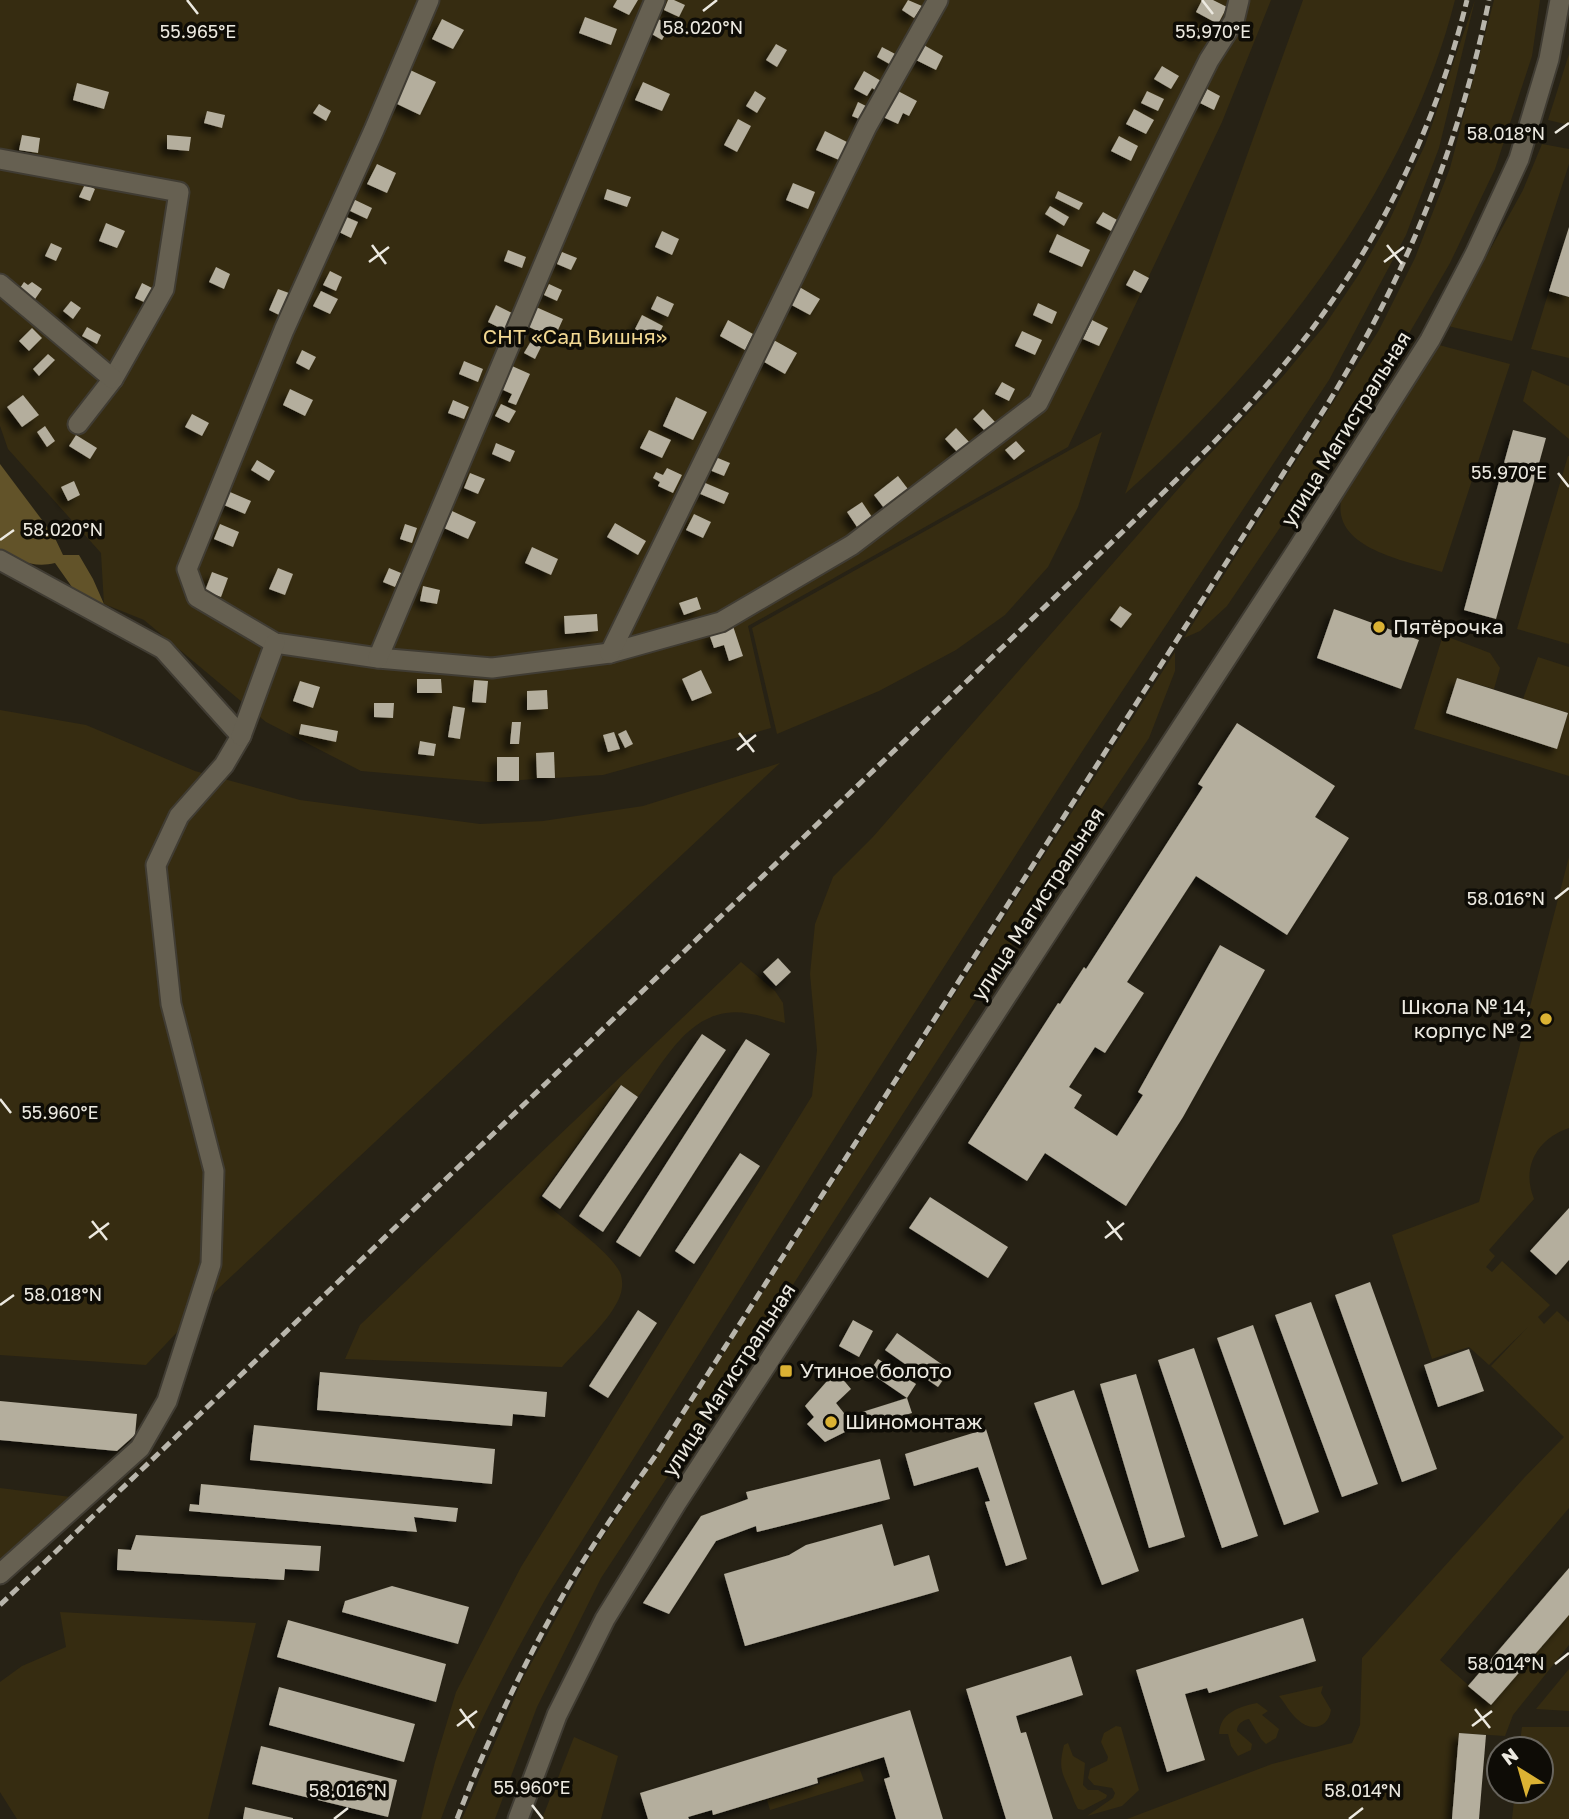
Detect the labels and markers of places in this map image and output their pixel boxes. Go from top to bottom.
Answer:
place label: Пятёрочка [1393,613,1504,639]
marker: Пятёрочка [1371,619,1387,635]
place label: Школа № 14, корпус № 2 [1401,993,1532,1043]
marker: Школа № 14, корпус № 2 [1538,1011,1554,1027]
place label: Утиное болото [800,1357,952,1383]
marker: Утиное болото [778,1363,794,1379]
place label: Шиномонтаж [845,1408,983,1434]
marker: Шиномонтаж [823,1414,839,1430]

